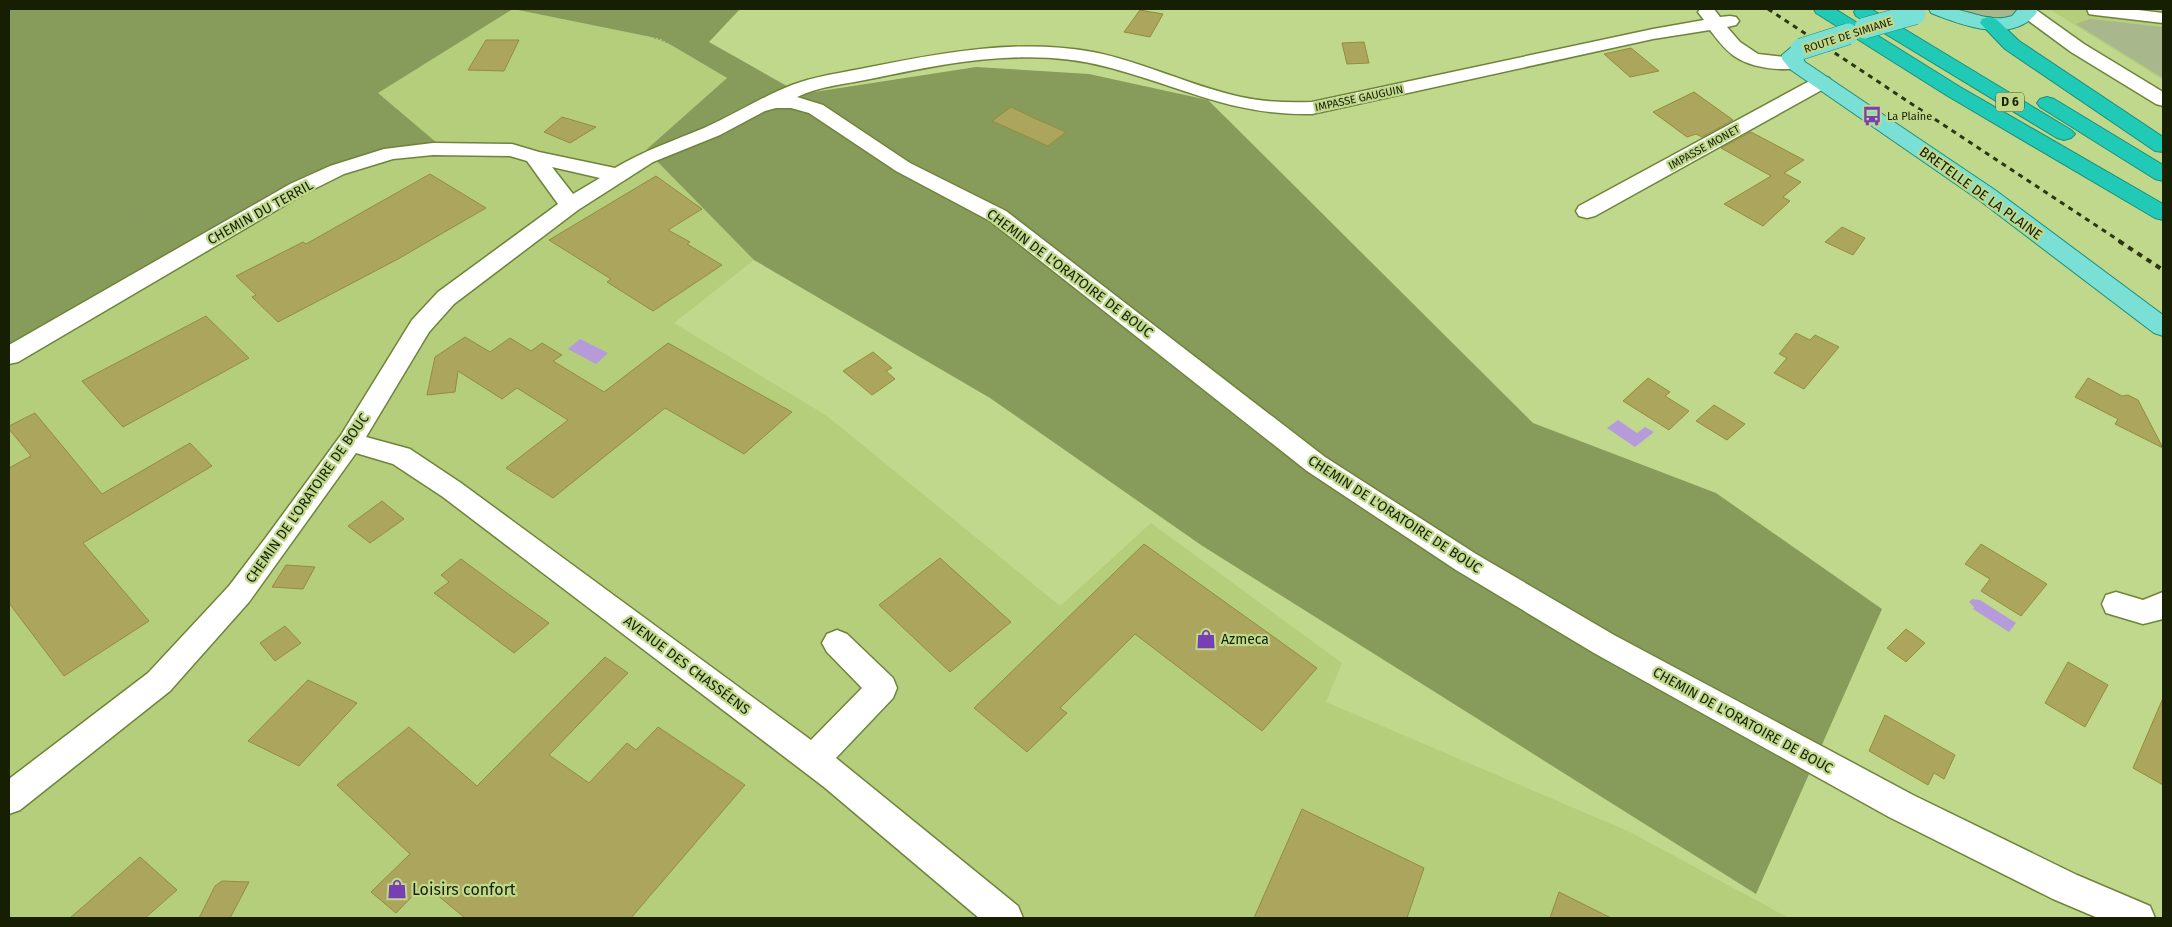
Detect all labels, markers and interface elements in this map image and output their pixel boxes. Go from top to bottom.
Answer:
street label: ROUTE DE SIMIANE [1802,15,1894,56]
street label: IMPASSE GAUGUIN [1314,83,1404,114]
road number: D 6 [1996,92,2024,111]
bus stop icon: La Plaine [1861,105,1883,127]
place label: La Plaine [1887,110,1932,123]
street label: IMPASSE MONET [1666,122,1742,172]
street label: BRETELLE DE LA PLAINE [1916,143,2045,244]
street label: CHEMIN DU TERRIL [205,176,316,248]
street label: CHEMIN DE L'ORATOIRE DE BOUC [983,205,1156,341]
street label: CHEMIN DE L'ORATOIRE DE BOUC [242,410,373,586]
street label: CHEMIN DE L'ORATOIRE DE BOUC [1305,452,1485,577]
street label: AVENUE DES CHASSÉENS [620,612,754,719]
shop icon: Azmeca [1195,628,1217,650]
place label: Azmeca [1221,631,1269,648]
street label: CHEMIN DE L'ORATOIRE DE BOUC [1650,664,1836,777]
shop icon: Loisirs confort [386,878,408,900]
place label: Loisirs confort [412,880,516,899]

